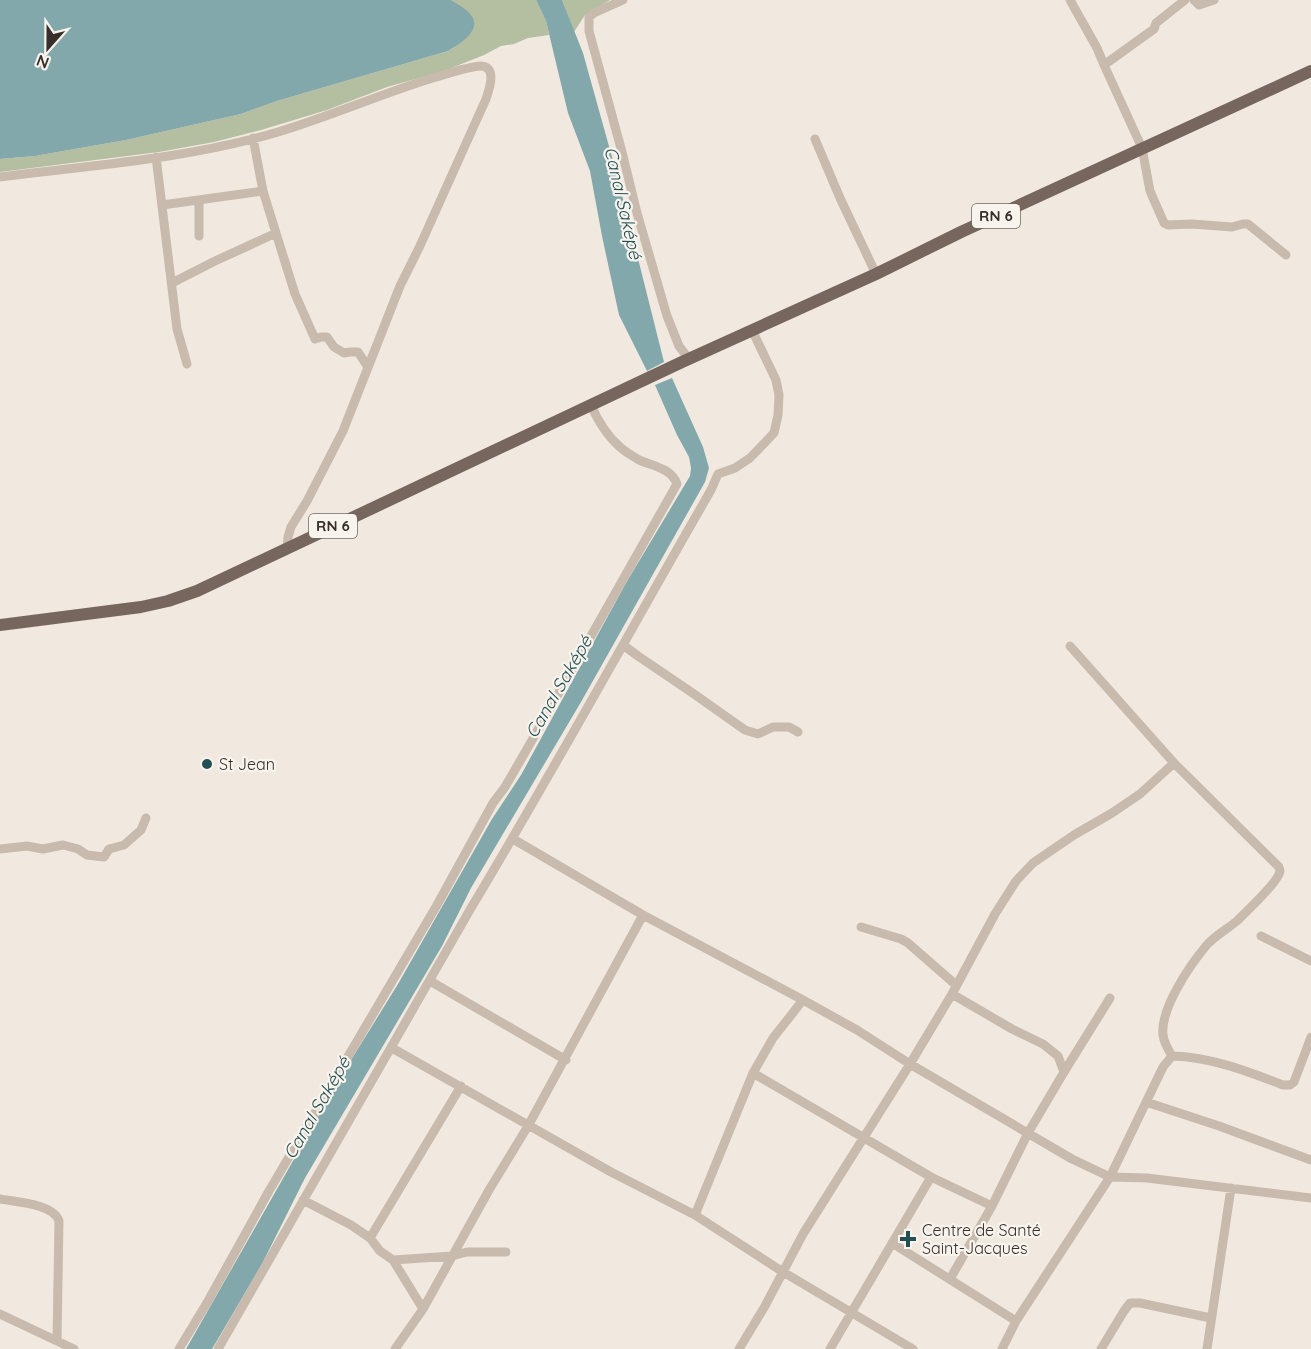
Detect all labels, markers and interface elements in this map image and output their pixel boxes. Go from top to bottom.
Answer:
north arrow [18,18,78,78]
text: N [34,51,52,73]
water label: Canal Saképé [599,144,648,262]
road number: RN 6 [972,204,1020,228]
road number: RN 6 [309,514,357,538]
water label: Canal Saképé [520,631,598,742]
place label: St Jean [219,754,275,774]
marker: St Jean [200,757,214,771]
water label: Canal Saképé [278,1052,356,1163]
place label: Centre de Santé Saint-Jacques [922,1220,1041,1258]
marker: Centre de Santé Saint-Jacques [899,1230,917,1248]

